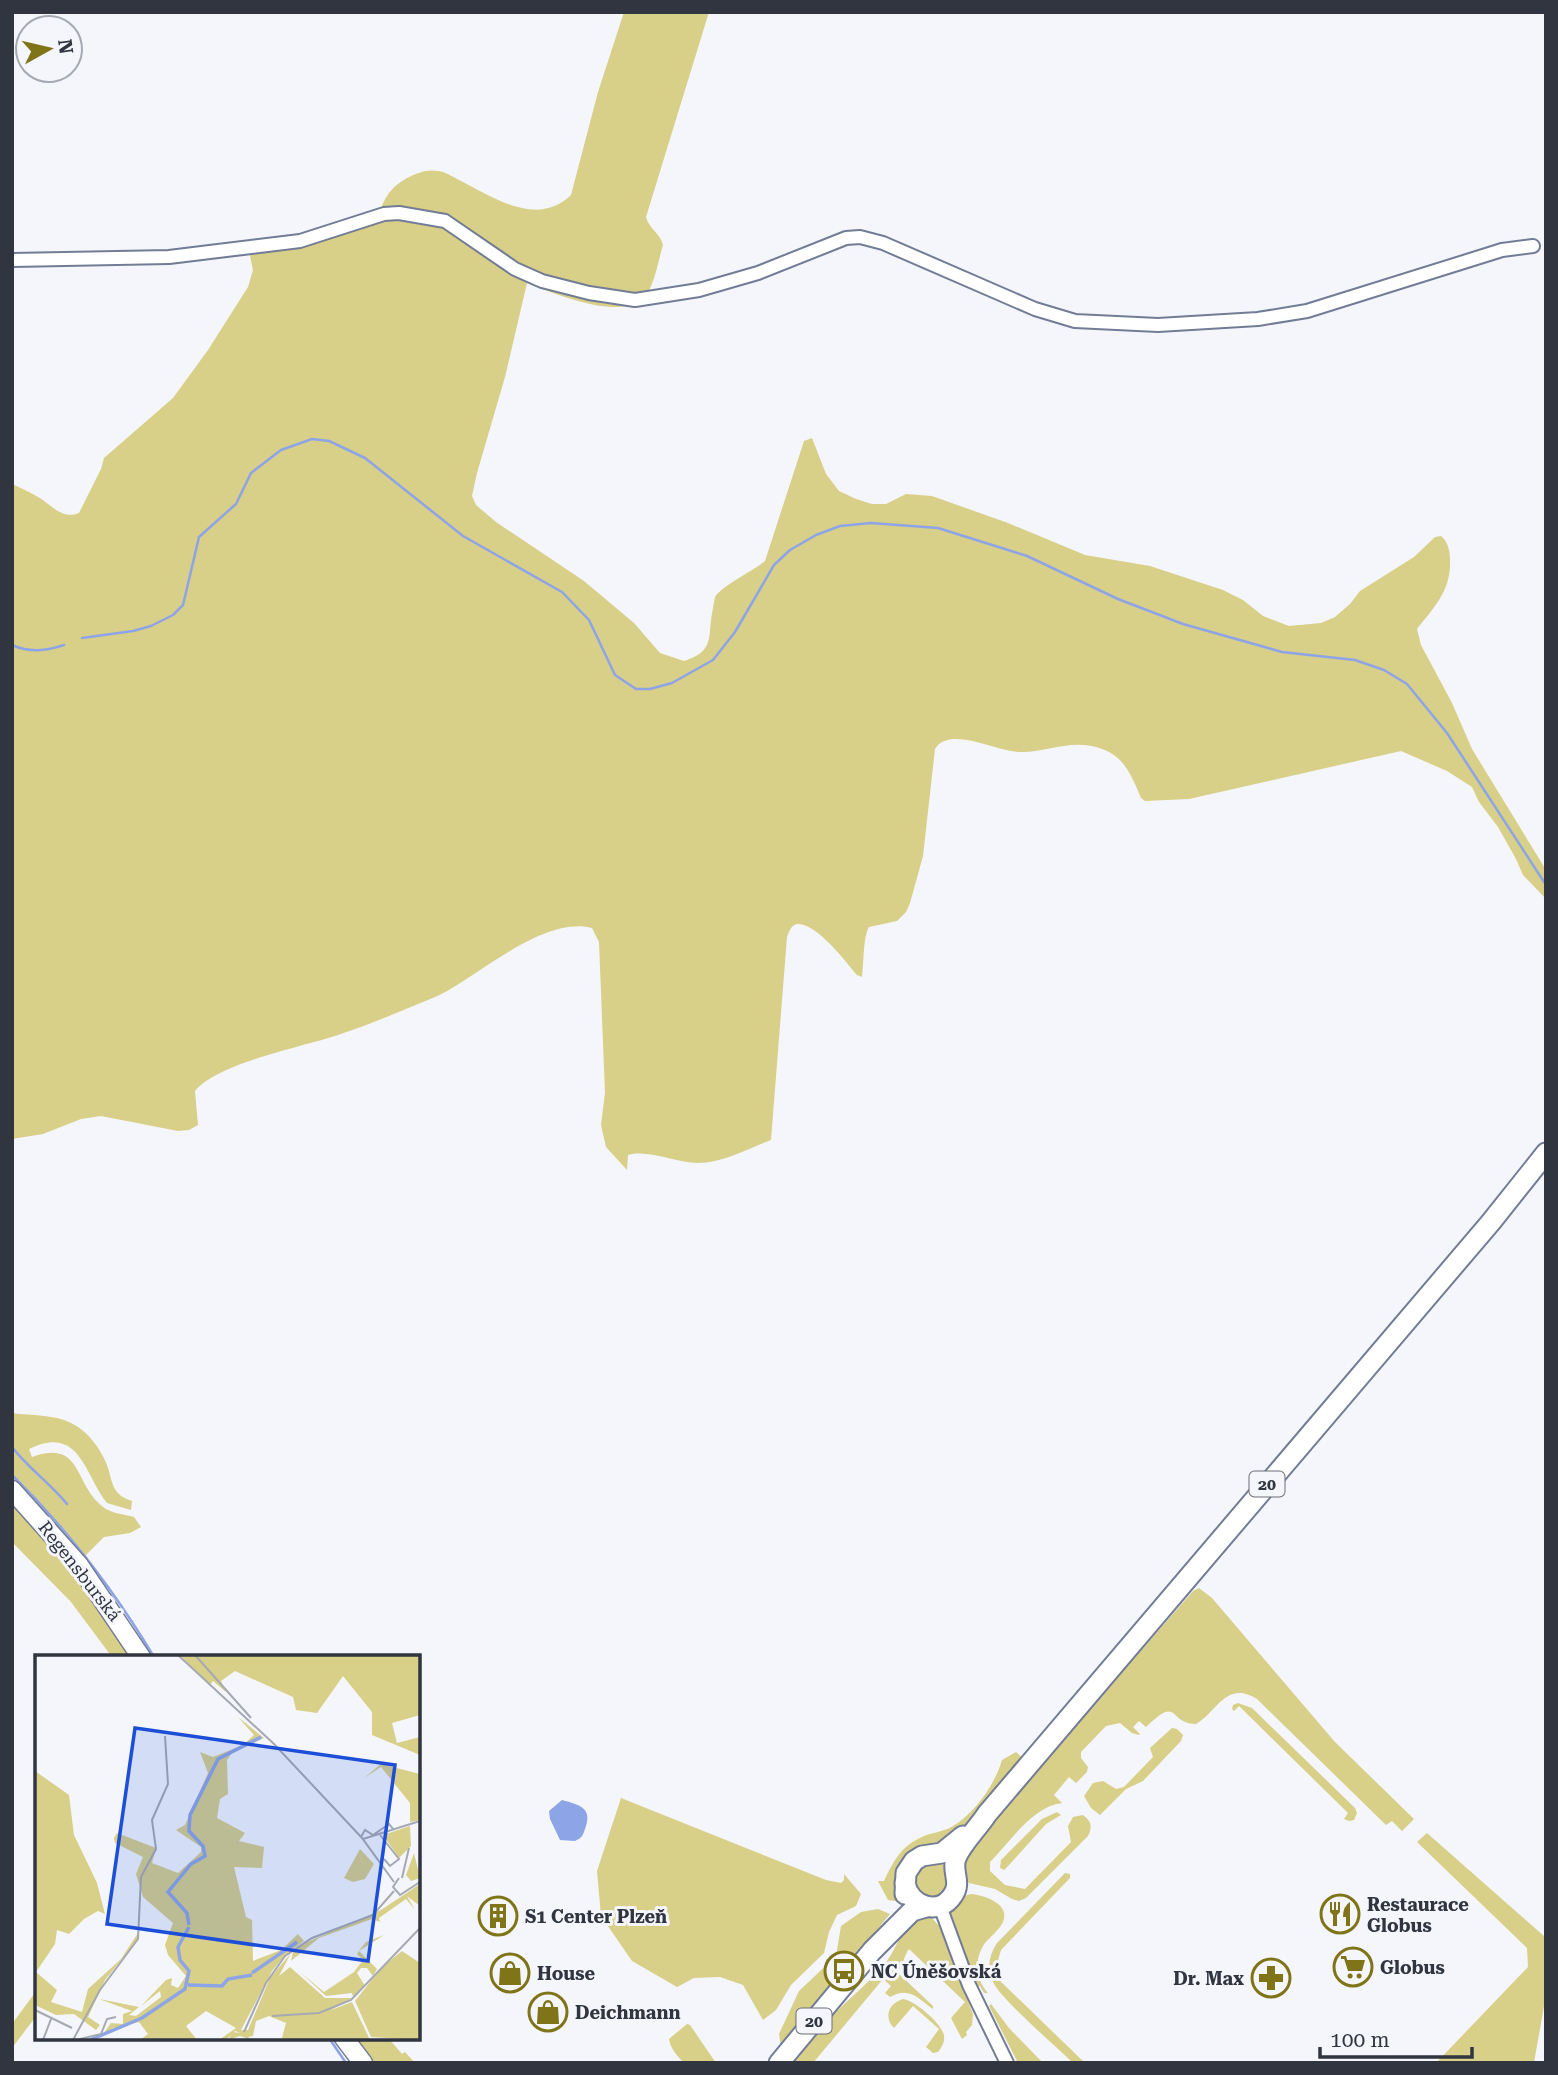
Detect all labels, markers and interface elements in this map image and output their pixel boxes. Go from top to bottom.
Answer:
north arrow [14,14,84,84]
text: N [53,38,78,56]
road number: 20 [1250,1472,1284,1496]
street label: Regensburská [34,1517,126,1625]
inset map [35,1655,420,2040]
restaurant icon: Restaurace Globus [1319,1893,1361,1935]
place label: Restaurace Globus [1367,1894,1469,1936]
building icon: S1 Center Plzeň [477,1895,519,1937]
place label: S1 Center Plzeň [525,1906,667,1927]
supermarket icon: Globus [1332,1946,1374,1988]
bus stop icon: NC Úněšovská [823,1950,865,1992]
shop icon: House [489,1952,531,1994]
pharmacy icon: Dr. Max [1250,1957,1292,1999]
place label: Globus [1380,1957,1445,1978]
place label: NC Úněšovská [871,1960,1002,1982]
place label: House [537,1963,596,1984]
place label: Dr. Max [1173,1968,1244,1989]
shop icon: Deichmann [527,1991,569,2033]
place label: Deichmann [575,2002,681,2023]
road number: 20 [796,2008,832,2034]
scale bar [1320,2016,1472,2060]
text: 100 m [1330,2028,1390,2052]

